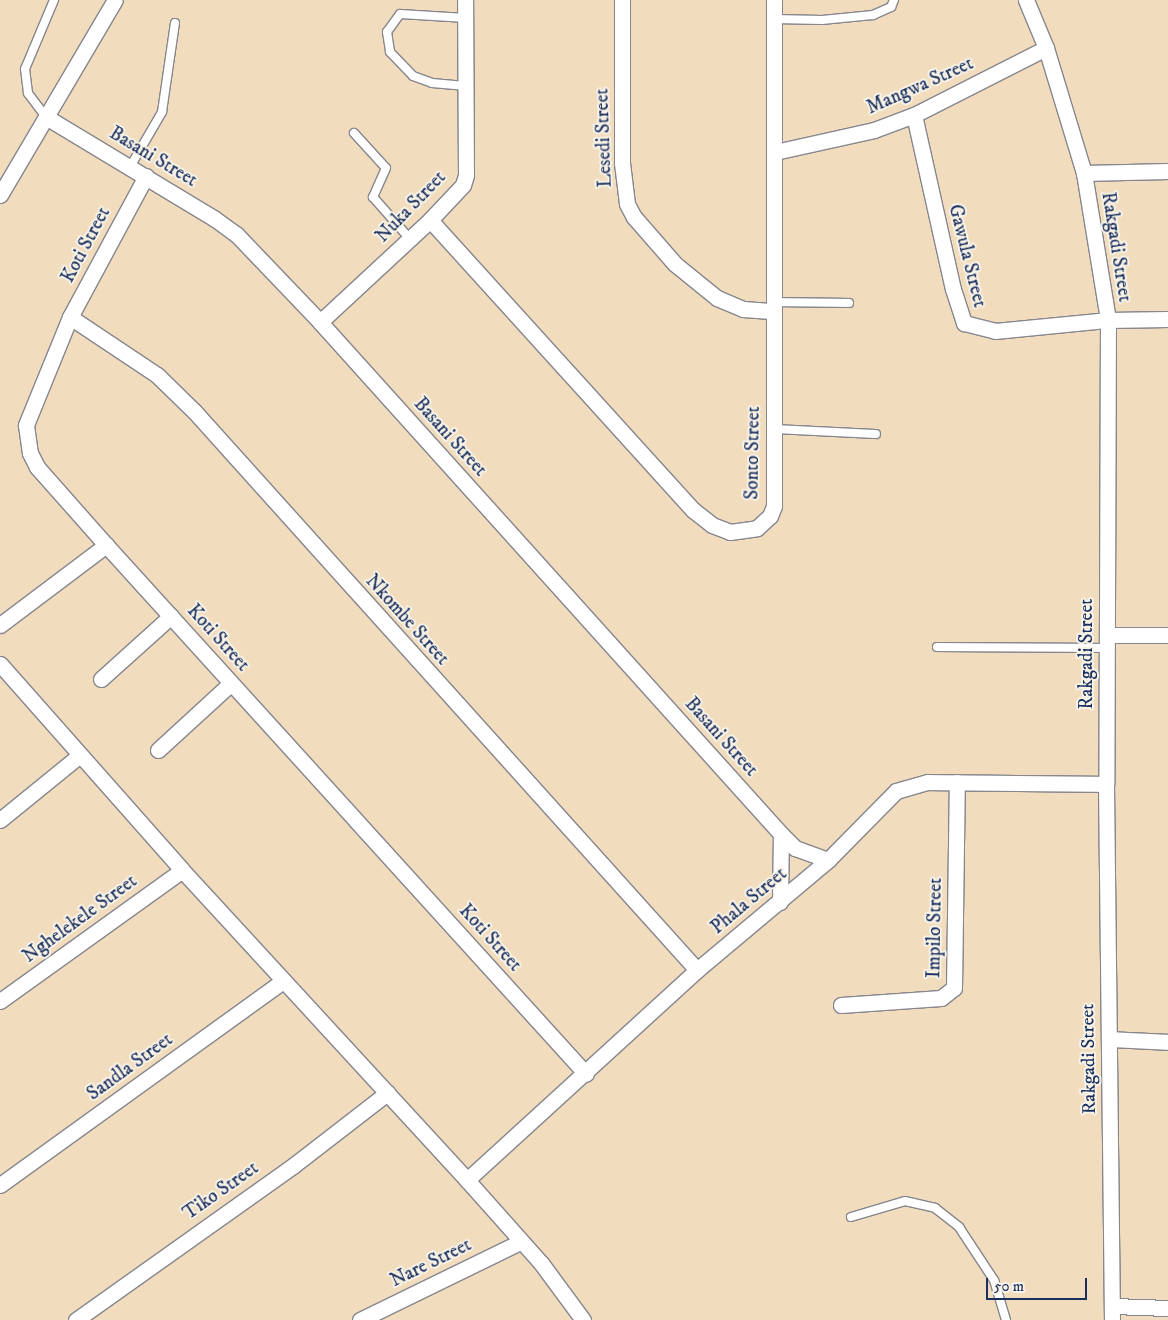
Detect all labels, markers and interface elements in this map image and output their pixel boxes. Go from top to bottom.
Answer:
street label: Mangwa Street [863,52,977,120]
street label: Lesedi Street [591,88,617,188]
street label: Basani Street [105,122,201,192]
street label: Nuka Street [371,166,451,248]
street label: Rakgadi Street [1096,191,1136,303]
street label: Gawula Street [943,202,991,310]
street label: Koti Street [57,203,115,287]
street label: Basani Street [409,393,491,481]
street label: Sonto Street [741,406,765,500]
street label: Nkombe Street [360,570,454,670]
street label: Rakgadi Street [1076,599,1098,709]
street label: Koti Street [182,600,254,676]
street label: Basani Street [680,693,762,781]
street label: Phala Street [706,863,792,939]
street label: Nghelekele Street [19,870,141,968]
street label: Impilo Street [923,878,947,978]
street label: Koti Street [454,900,526,976]
street label: Rakgadi Street [1077,1003,1101,1115]
street label: Sandla Street [83,1028,177,1106]
street label: Tiko Street [179,1157,263,1225]
street label: Nare Street [387,1234,475,1292]
scale bar [988,1268,1089,1300]
text: 50 m [994,1277,1024,1296]

